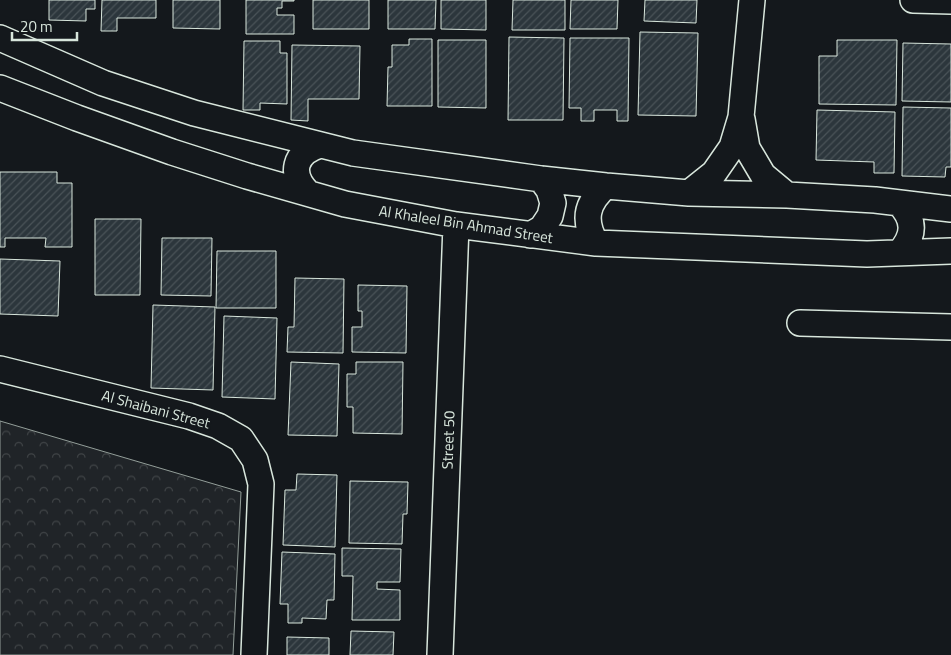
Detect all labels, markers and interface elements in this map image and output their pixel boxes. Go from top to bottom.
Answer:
scale bar [12,10,78,42]
text: 20 m [20,15,53,38]
street label: Al Khaleel Bin Ahmad Street [377,199,555,249]
street label: Al Shaibani Street [99,383,213,435]
street label: Street 50 [435,410,461,470]

